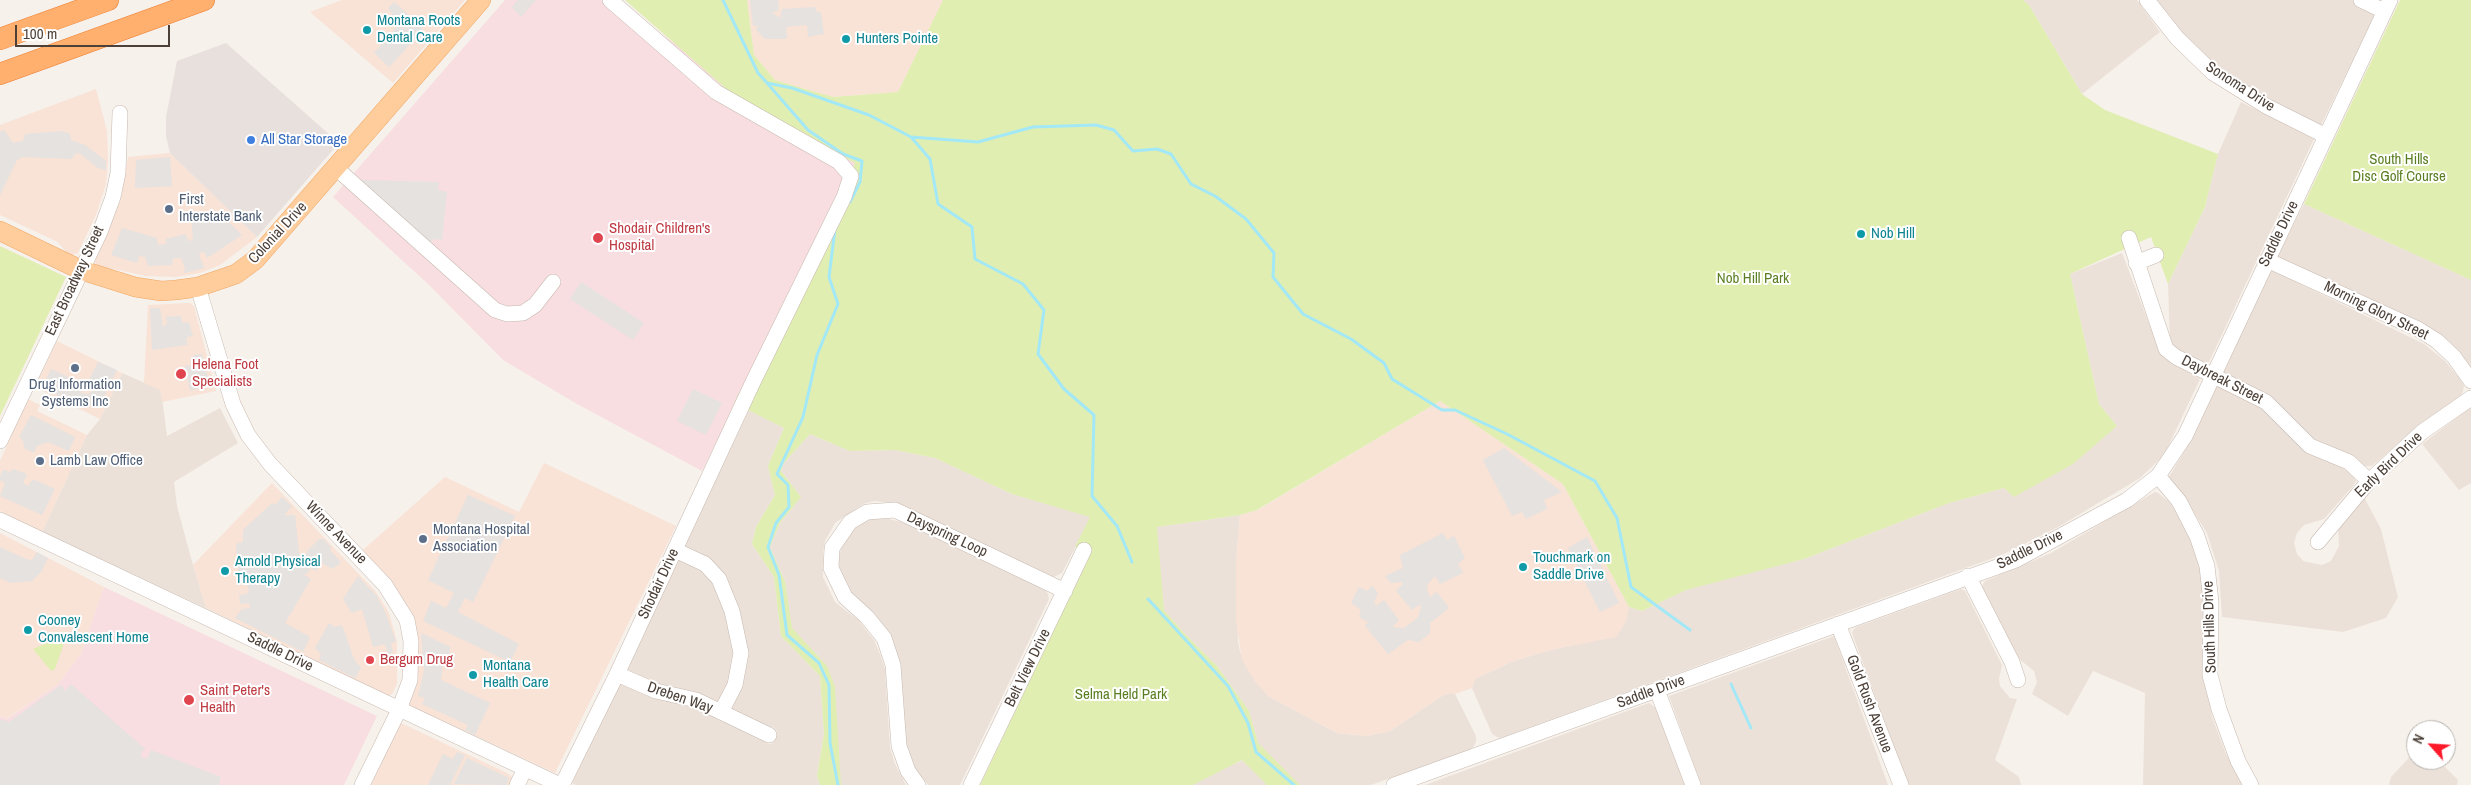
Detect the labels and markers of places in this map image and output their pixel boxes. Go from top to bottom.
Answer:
place label: Montana Roots Dental Care [377,12,460,47]
marker: Montana Roots Dental Care [361,24,373,36]
place label: Hunters Pointe [856,30,938,48]
marker: Hunters Pointe [840,33,852,45]
place label: All Star Storage [261,131,347,149]
marker: All Star Storage [245,134,257,146]
place label: First Interstate Bank [179,191,262,226]
marker: First Interstate Bank [163,203,175,215]
place label: Shodair Children's Hospital [609,220,710,255]
place label: Nob Hill [1871,225,1915,243]
marker: Nob Hill [1855,228,1867,240]
marker: Shodair Children's Hospital [591,231,605,245]
place label: Helena Foot Specialists [192,356,258,391]
marker: Drug Information Systems Inc [69,362,81,374]
marker: Helena Foot Specialists [174,367,188,381]
place label: Drug Information Systems Inc [29,376,121,411]
place label: Lamb Law Office [50,452,143,470]
marker: Lamb Law Office [34,455,46,467]
place label: Montana Hospital Association [433,521,529,556]
marker: Montana Hospital Association [417,533,429,545]
place label: Touchmark on Saddle Drive [1533,549,1610,584]
place label: Arnold Physical Therapy [235,553,320,588]
marker: Touchmark on Saddle Drive [1517,561,1529,573]
marker: Arnold Physical Therapy [219,565,231,577]
place label: Cooney Convalescent Home [38,612,149,647]
marker: Cooney Convalescent Home [22,624,34,636]
place label: Bergum Drug [380,651,453,669]
marker: Bergum Drug [364,654,376,666]
place label: Montana Health Care [483,657,549,692]
marker: Montana Health Care [467,669,479,681]
place label: Saint Peter's Health [200,682,270,717]
marker: Saint Peter's Health [182,693,196,707]

